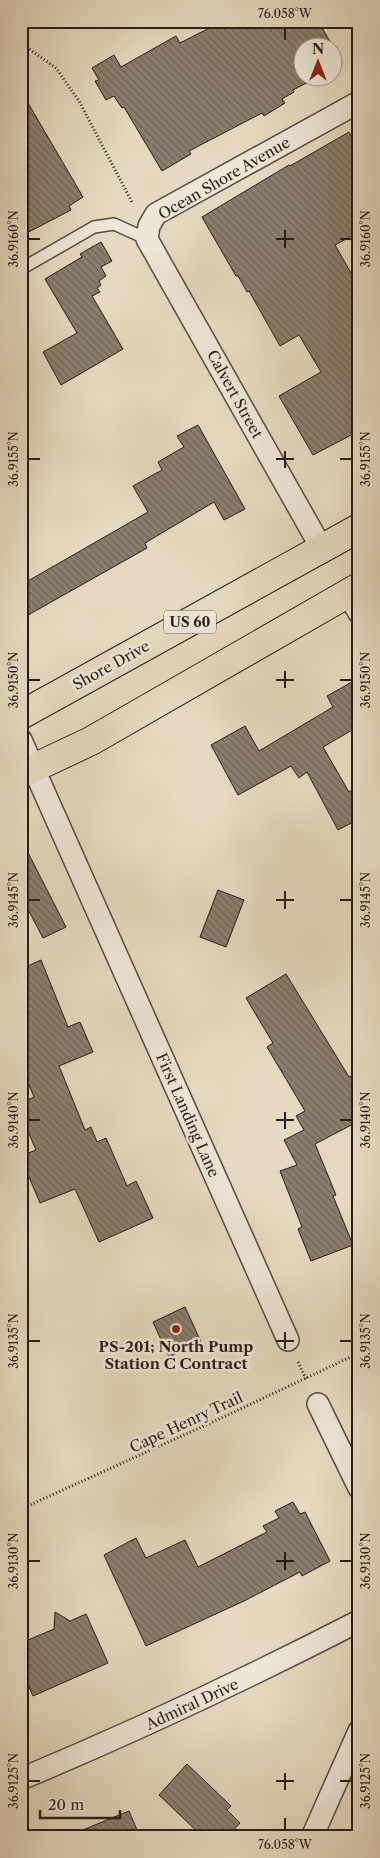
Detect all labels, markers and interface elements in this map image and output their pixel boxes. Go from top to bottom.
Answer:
text: 76.058°W [258,6,313,21]
north arrow [292,38,342,88]
text: N [312,40,324,58]
street label: Ocean Shore Avenue [155,133,293,223]
text: 36.9160°N [6,210,21,268]
text: 36.9160°N [358,210,373,268]
street label: Calvert Street [203,347,267,442]
text: 36.9155°N [6,431,21,487]
text: 36.9155°N [358,431,373,487]
road number: US 60 [164,610,216,634]
street label: Shore Drive [69,636,153,694]
text: 36.9150°N [6,652,21,708]
text: 36.9150°N [358,652,373,708]
text: 36.9145°N [6,872,21,928]
text: 36.9145°N [358,872,373,928]
street label: First Landing Lane [152,1050,224,1180]
text: 36.9140°N [6,1091,21,1148]
text: 36.9140°N [358,1091,373,1148]
text: 36.9135°N [6,1313,21,1369]
text: 36.9135°N [358,1313,373,1369]
marker: PS-201; North Pump Station C Contract [170,1323,182,1335]
place label: PS-201; North Pump Station C Contract [99,1337,253,1373]
street label: Cape Henry Trail [126,1387,246,1457]
text: 36.9130°N [6,1533,21,1589]
text: 36.9130°N [358,1533,373,1589]
street label: Admiral Drive [142,1674,241,1734]
text: 36.9125°N [6,1753,21,1809]
text: 36.9125°N [358,1753,373,1809]
scale bar [40,1788,120,1820]
text: 20 m [48,1795,84,1814]
text: 76.058°W [258,1837,313,1852]

